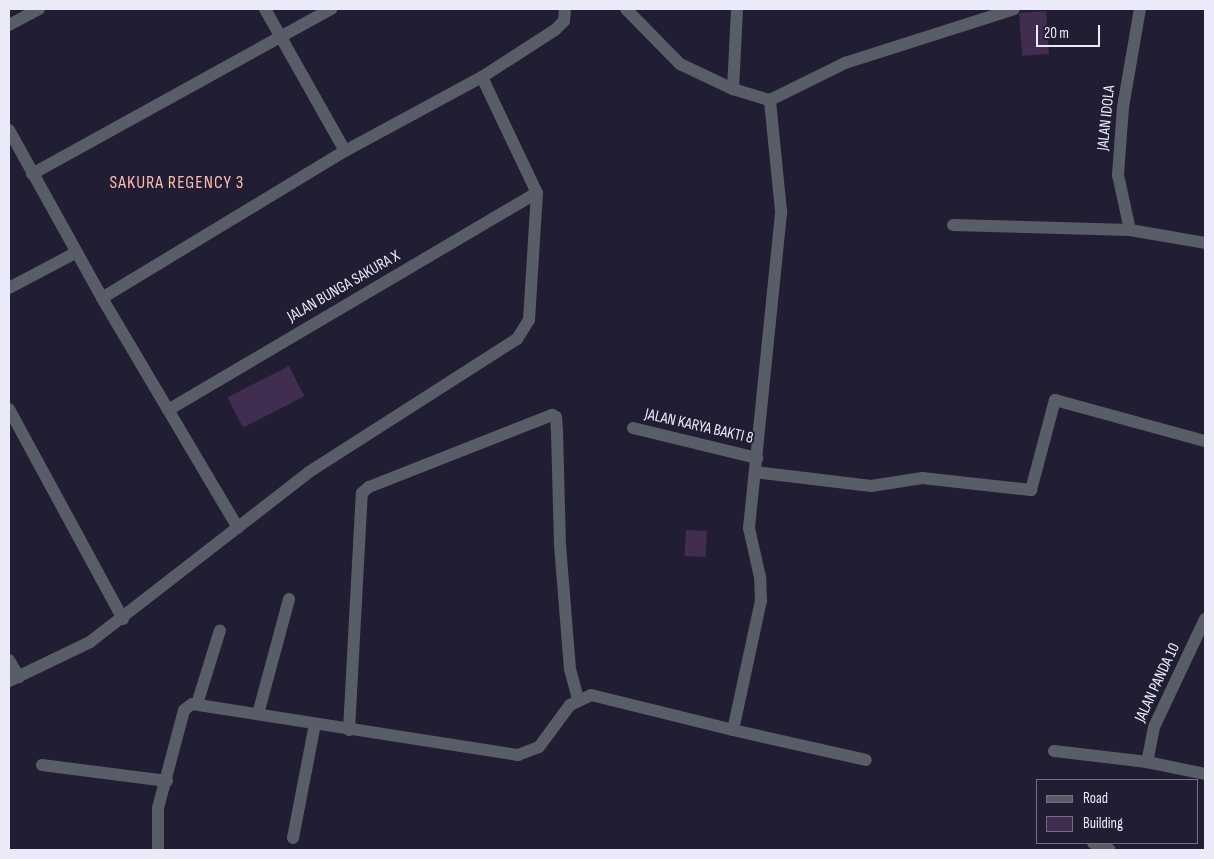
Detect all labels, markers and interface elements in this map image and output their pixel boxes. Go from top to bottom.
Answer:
scale bar [1039,15,1103,47]
text: 20 m [1044,24,1069,43]
street label: JALAN IDOLA [1094,84,1120,152]
district label: SAKURA REGENCY 3 [108,172,246,194]
street label: JALAN BUNGA SAKURA X [284,247,404,327]
street label: JALAN KARYA BAKTI 8 [643,405,755,449]
street label: JALAN PANDA 10 [1131,640,1185,726]
legend [1036,779,1199,844]
text: Road [1083,789,1108,808]
text: Building [1083,814,1123,833]

